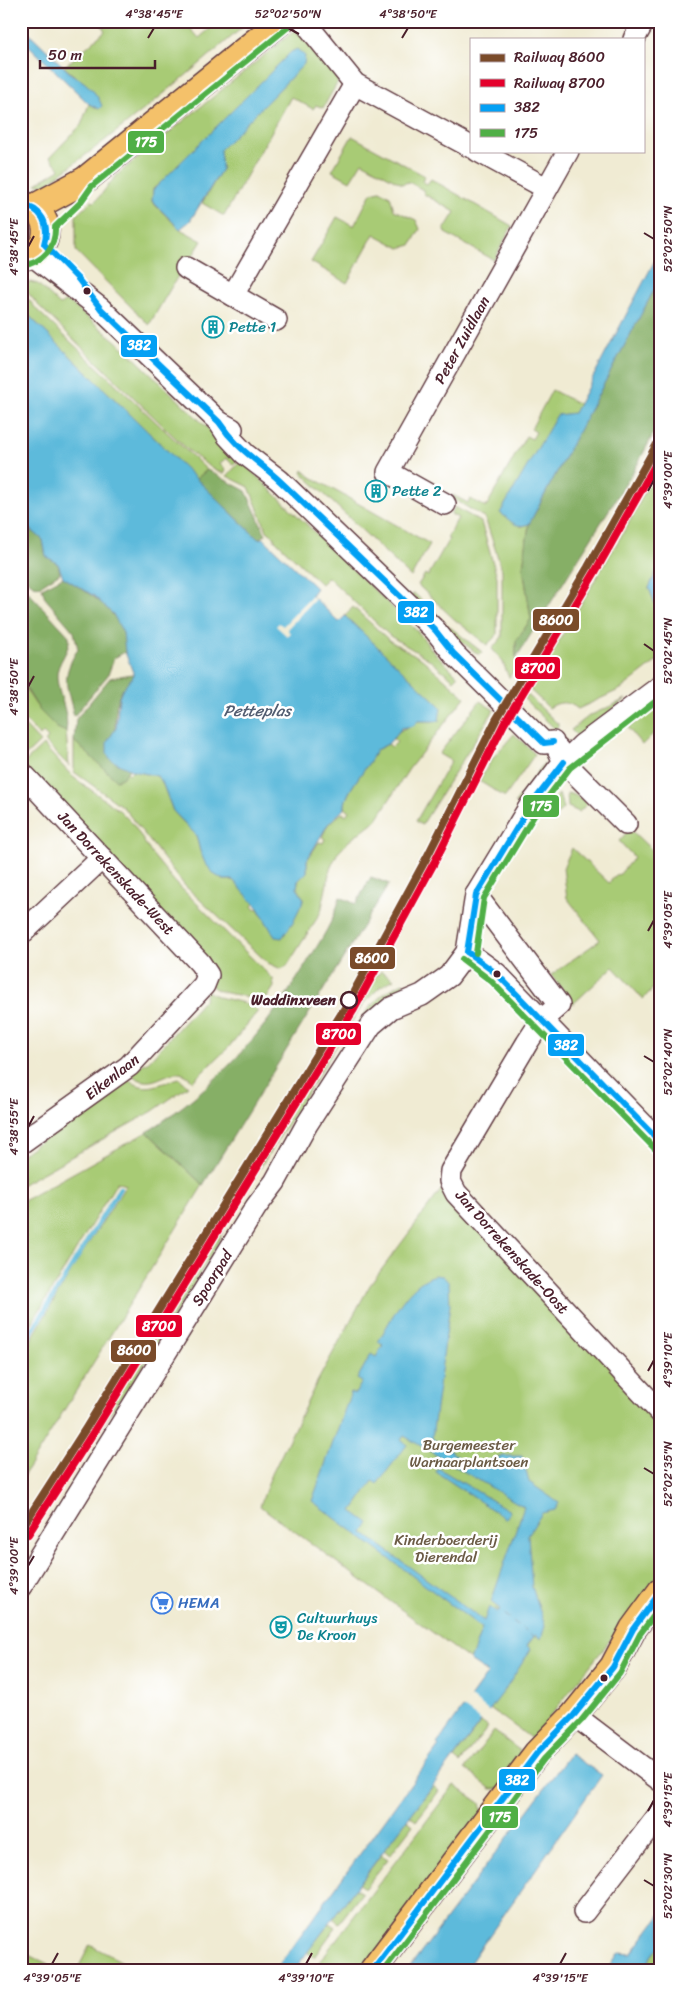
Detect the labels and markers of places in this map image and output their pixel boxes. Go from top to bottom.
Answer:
unlabelled marker [82,286,92,296]
place label: Pette 1 [229,314,276,340]
building icon: Pette 1 [201,315,225,339]
place label: Pette 2 [392,478,442,504]
building icon: Pette 2 [364,479,388,503]
unlabelled marker [492,969,502,979]
place label: Waddinxveen [251,987,337,1013]
marker: Waddinxveen [340,991,358,1009]
place label: HEMA [178,1590,220,1616]
supermarket icon: HEMA [150,1591,174,1615]
place label: Cultuurhuys De Kroon [297,1605,378,1648]
theatre icon: Cultuurhuys De Kroon [269,1615,293,1639]
unlabelled marker [599,1673,609,1683]

